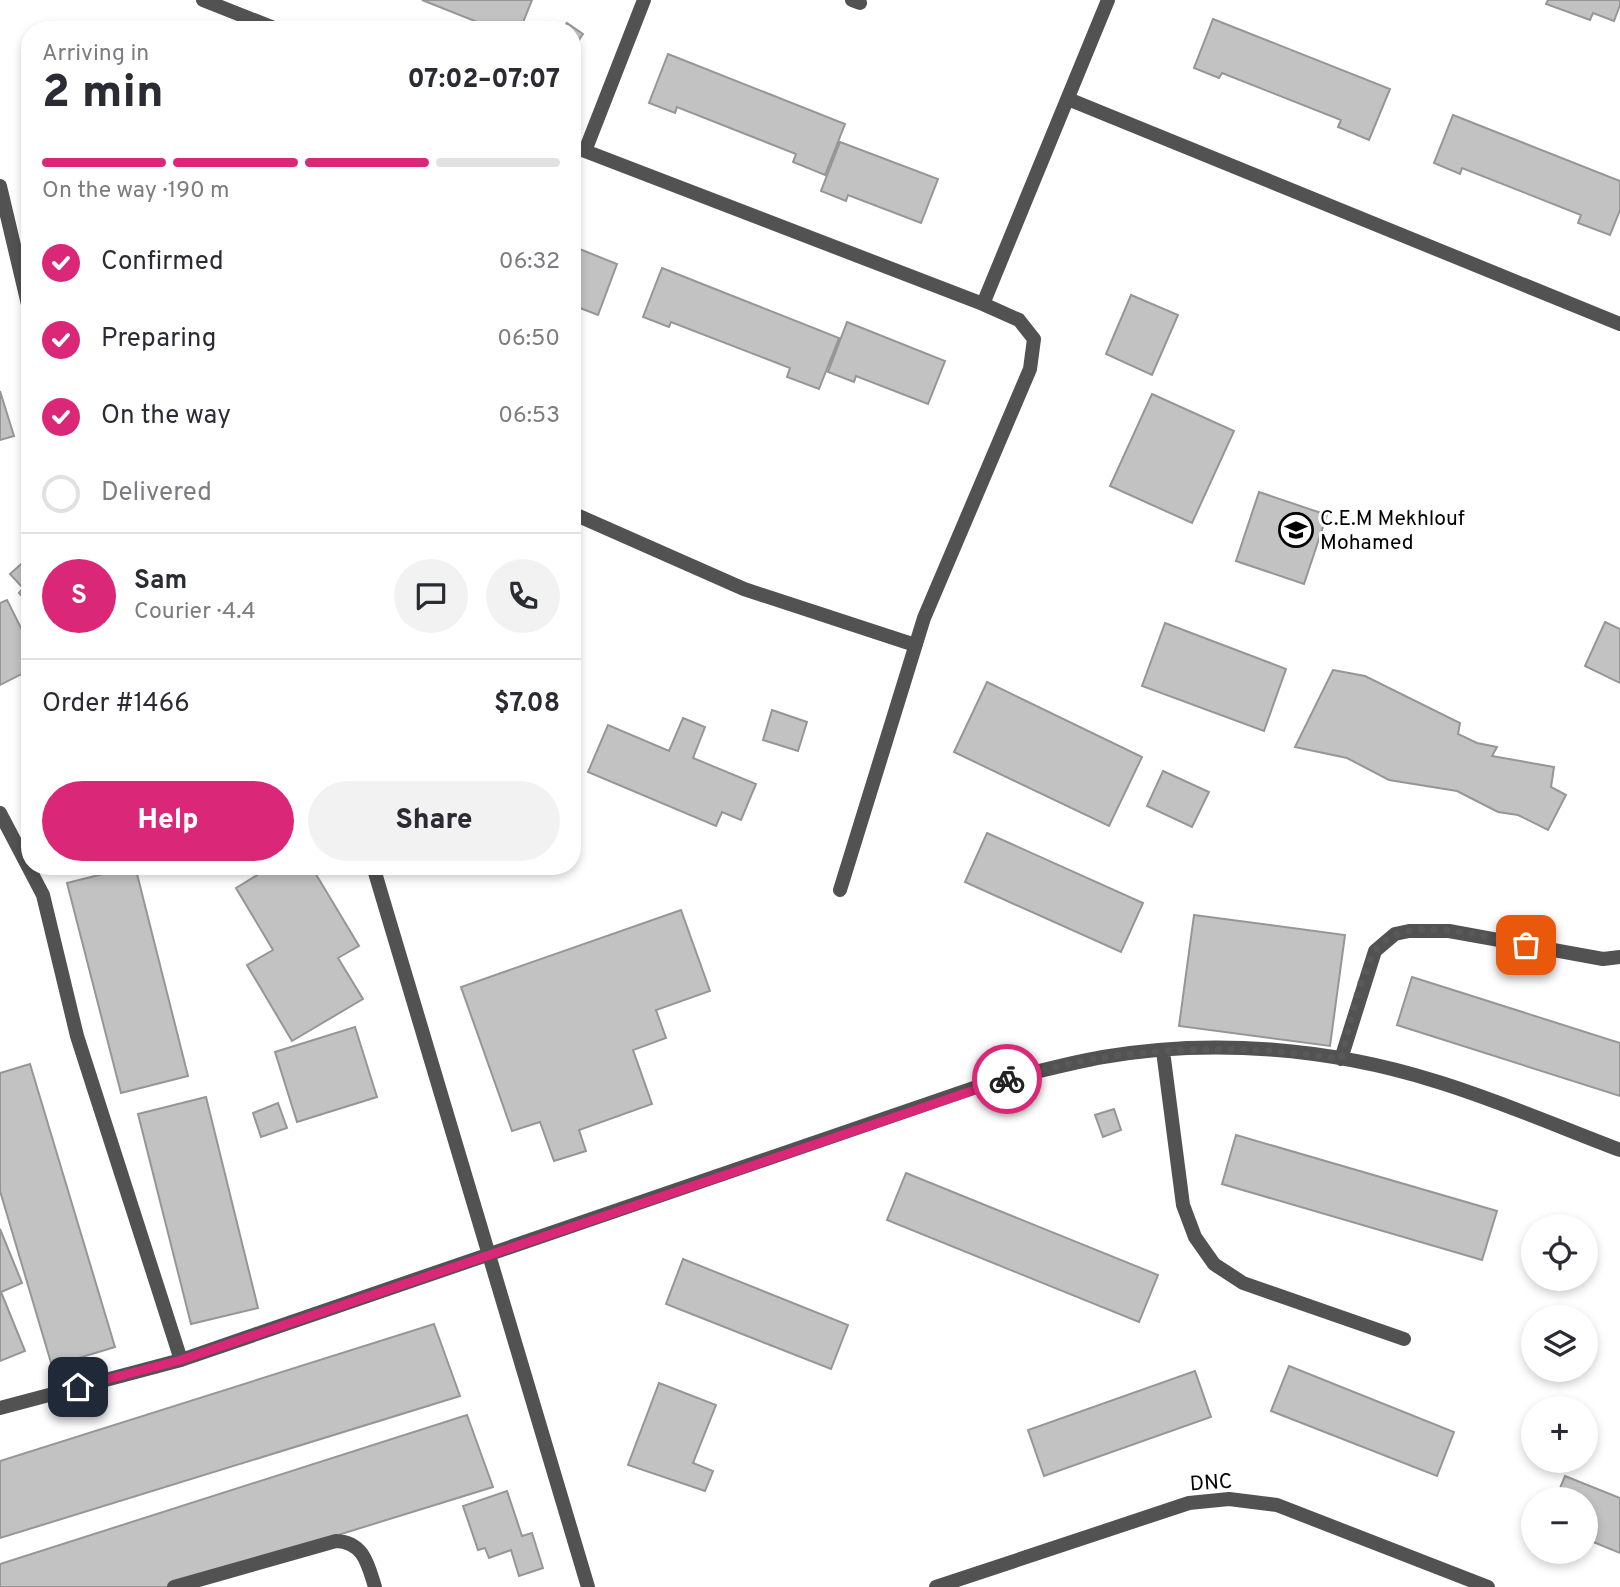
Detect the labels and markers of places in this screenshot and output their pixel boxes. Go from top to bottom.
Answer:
place label: C.E.M Mekhlouf Mohamed [1320,506,1465,557]
school or university icon: C.E.M Mekhlouf Mohamed [1277,511,1315,549]
pin [1496,915,1556,975]
pin [48,1357,108,1417]

